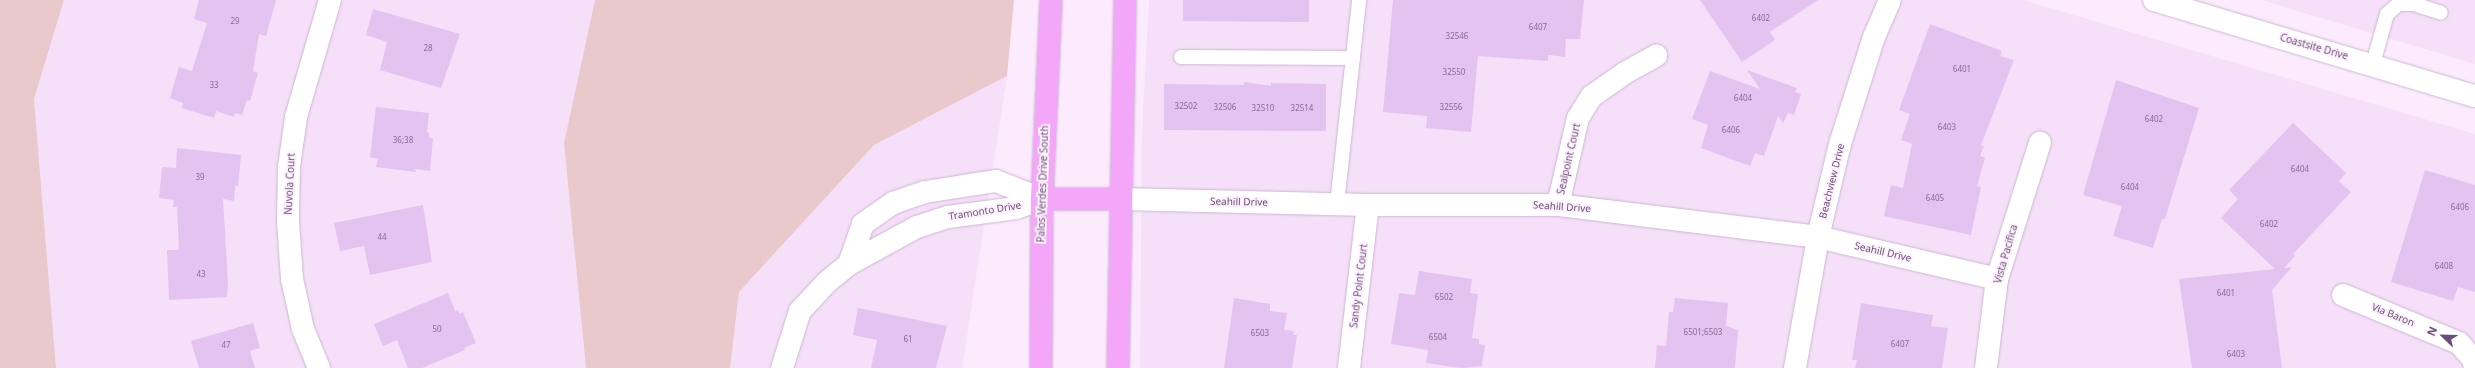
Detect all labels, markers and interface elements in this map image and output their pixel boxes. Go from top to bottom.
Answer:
house number: 6402 [1752,13,1770,23]
house number: 29 [230,16,240,26]
house number: 6407 [1529,22,1547,32]
house number: 32546 [1446,31,1468,41]
street label: Coastsite Drive [2279,32,2349,62]
house number: 28 [423,43,433,53]
house number: 6401 [1953,64,1971,74]
house number: 32550 [1443,67,1465,77]
house number: 33 [209,80,219,90]
house number: 6404 [1734,93,1752,103]
house number: 32502 [1175,101,1197,111]
house number: 32506 [1214,102,1236,112]
house number: 32556 [1440,102,1462,112]
house number: 32510 [1252,103,1274,113]
house number: 32514 [1291,103,1313,113]
house number: 6402 [2145,114,2163,124]
street label: Sealpoint Court [1555,122,1583,196]
house number: 6403 [1938,122,1956,132]
street label: Palos Verdes Drive South [1035,125,1051,243]
house number: 6406 [1722,125,1740,135]
house number: 36;38 [393,135,413,145]
street label: Beachview Drive [1817,142,1847,220]
street label: Nuvola Court [282,153,298,215]
house number: 6404 [2291,164,2309,174]
house number: 39 [195,172,205,182]
house number: 6404 [2121,182,2139,192]
house number: 6405 [1926,193,1944,203]
street label: Seahill Drive [1210,195,1268,209]
street label: Tramonto Drive [948,199,1022,223]
street label: Seahill Drive [1533,199,1591,215]
house number: 6406 [2451,202,2469,212]
house number: 6402 [2260,219,2278,229]
street label: Vista Pacifica [1992,223,2020,285]
house number: 44 [377,232,387,242]
street label: Seahill Drive [1853,240,1913,264]
street label: Sandy Point Court [1348,243,1370,329]
house number: 6408 [2435,261,2453,271]
house number: 43 [196,269,206,279]
house number: 6401 [2217,288,2235,298]
house number: 6502 [1435,292,1453,302]
street label: Via Baron [2370,301,2416,329]
north arrow [2423,316,2463,356]
house number: 50 [432,324,442,334]
text: N [2423,324,2440,338]
house number: 6501;6503 [1684,327,1722,337]
house number: 6503 [1251,328,1269,338]
house number: 6504 [1429,332,1447,342]
house number: 61 [903,334,913,344]
house number: 6407 [1891,339,1909,349]
house number: 47 [221,340,231,350]
house number: 6403 [2227,349,2245,359]

